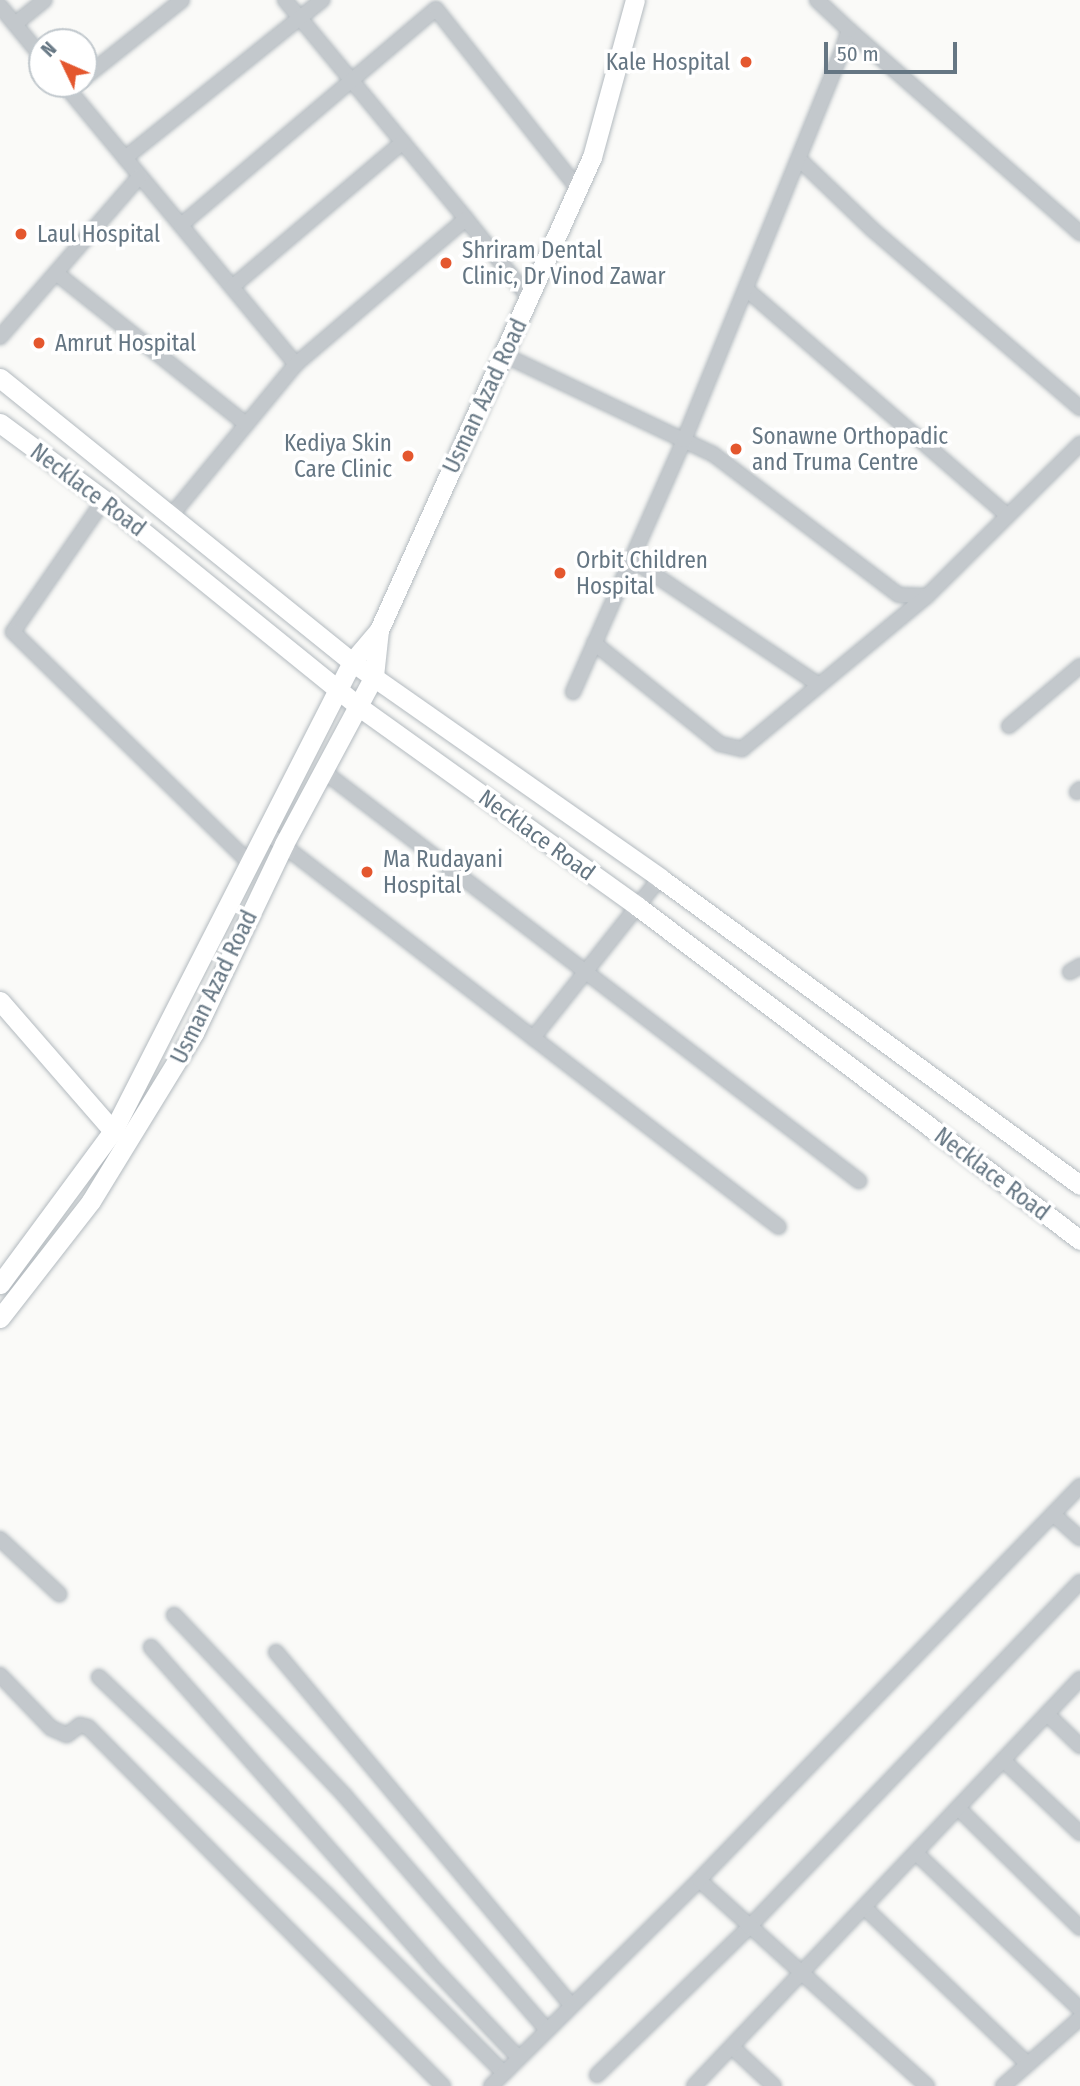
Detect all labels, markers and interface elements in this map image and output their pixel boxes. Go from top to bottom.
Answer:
north arrow [28,28,98,98]
scale bar [828,28,961,72]
text: N [37,37,61,62]
text: 50 m [837,41,879,67]
place label: Kale Hospital [606,48,730,76]
marker: Kale Hospital [736,52,756,72]
place label: Laul Hospital [37,220,160,248]
marker: Laul Hospital [11,224,31,244]
place label: Shriram Dental Clinic, Dr Vinod Zawar [462,236,666,290]
marker: Shriram Dental Clinic, Dr Vinod Zawar [436,253,456,273]
street label: Usman Azad Road [437,314,533,478]
place label: Amrut Hospital [55,329,196,357]
marker: Amrut Hospital [29,333,49,353]
place label: Sonawne Orthopadic and Truma Centre [752,422,948,476]
place label: Kediya Skin Care Clinic [284,429,392,483]
street label: Necklace Road [25,438,151,542]
marker: Sonawne Orthopadic and Truma Centre [726,439,746,459]
marker: Kediya Skin Care Clinic [398,446,418,466]
place label: Orbit Children Hospital [576,546,708,600]
marker: Orbit Children Hospital [550,563,570,583]
street label: Necklace Road [473,784,601,886]
place label: Ma Rudayani Hospital [383,845,503,899]
marker: Ma Rudayani Hospital [357,862,377,882]
street label: Usman Azad Road [165,906,263,1068]
street label: Necklace Road [929,1122,1055,1226]

